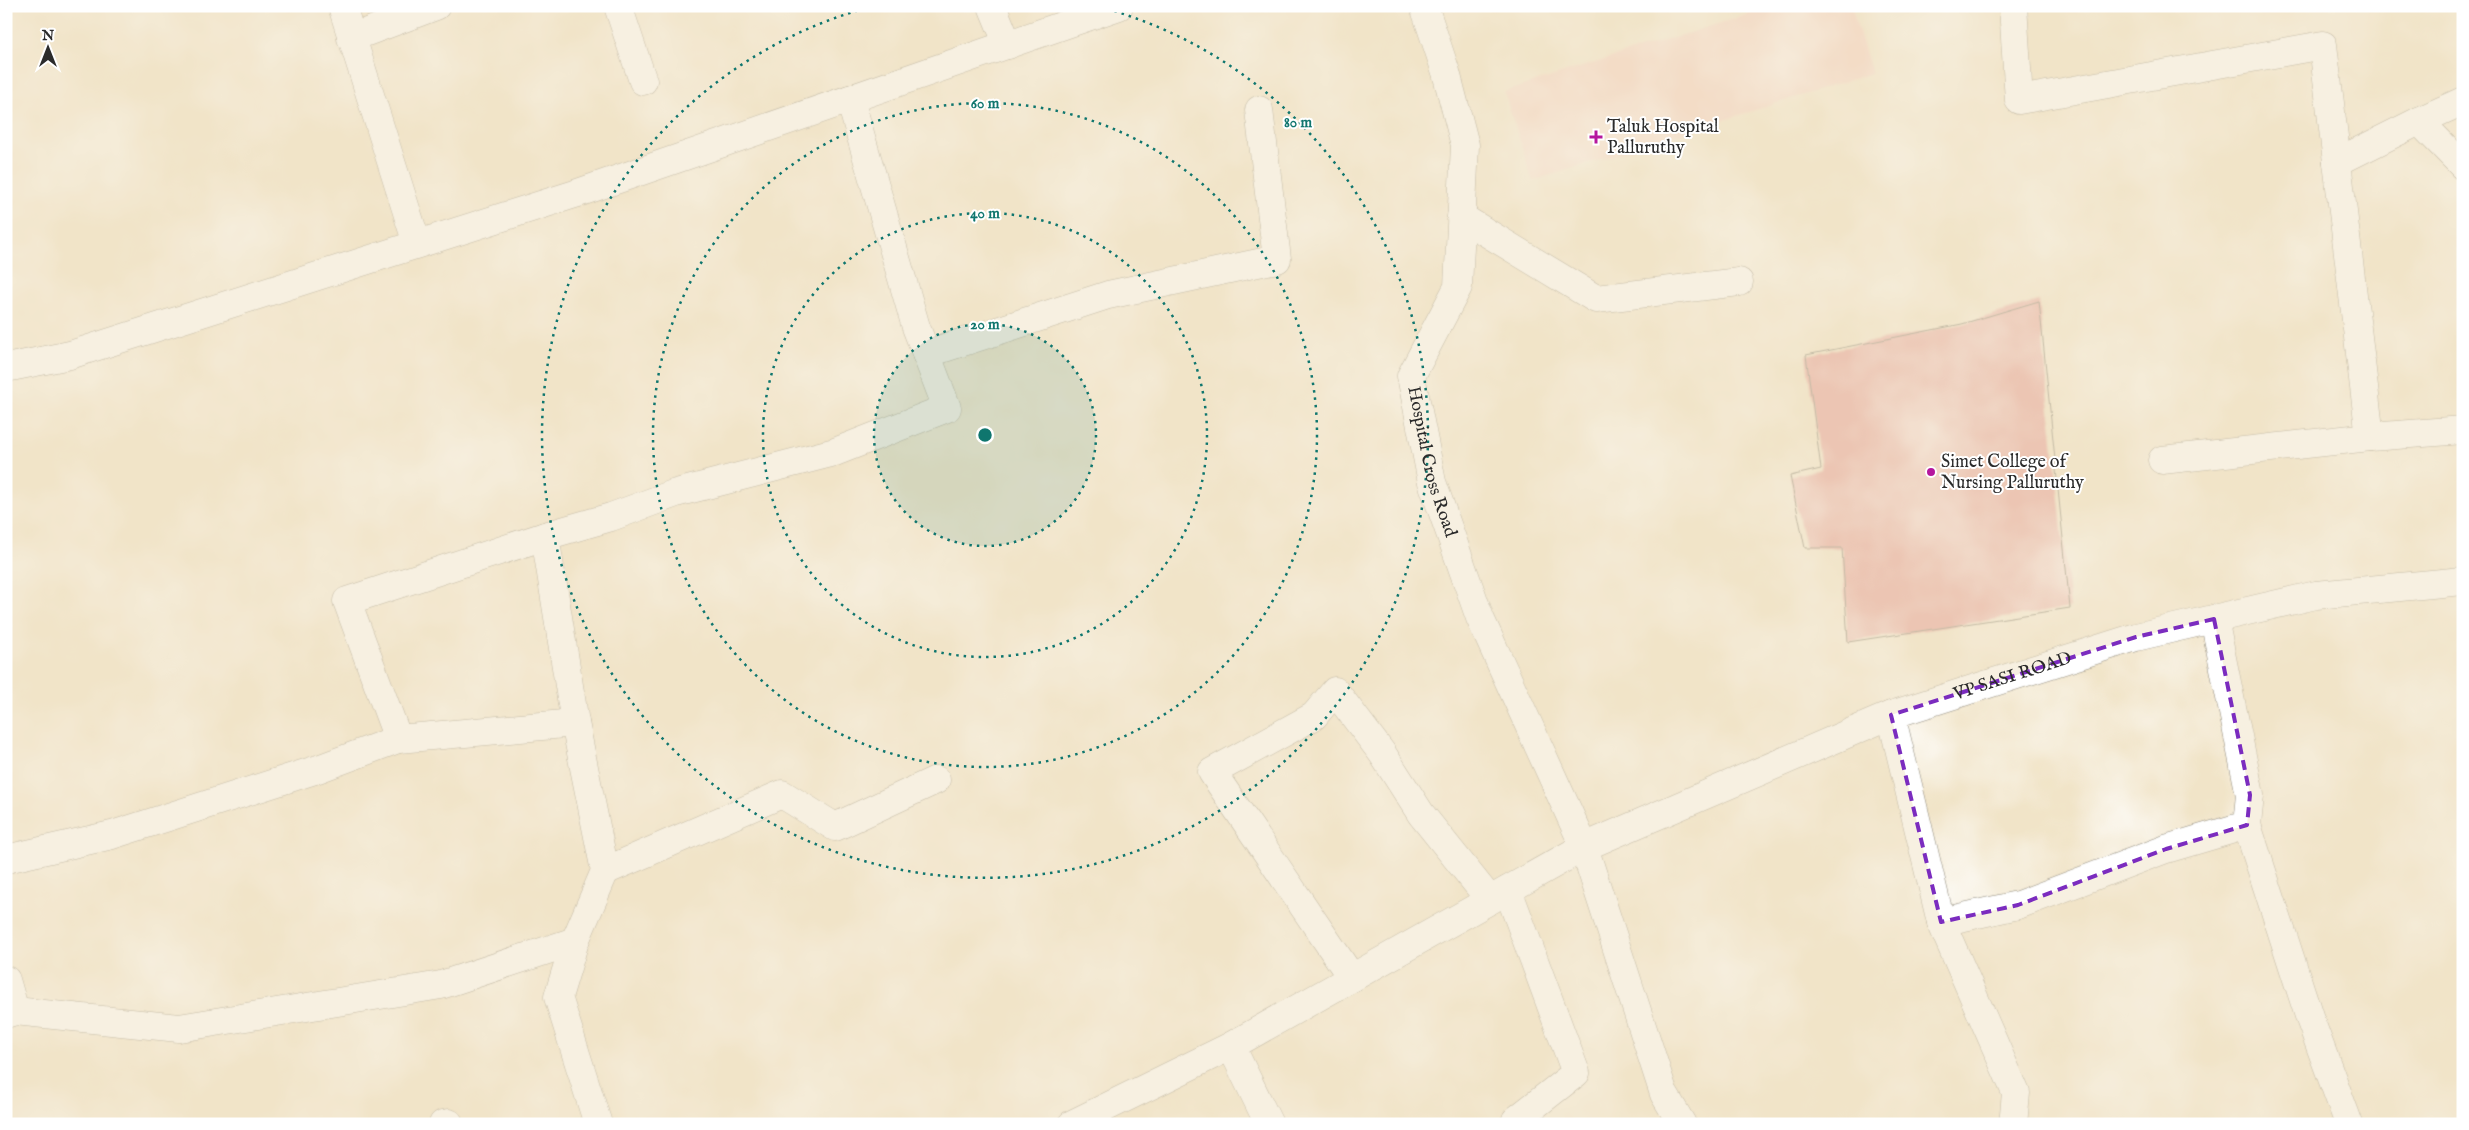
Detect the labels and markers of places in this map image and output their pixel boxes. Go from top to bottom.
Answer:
place label: Taluk Hospital Palluruthy [1607,116,1719,160]
marker: Taluk Hospital Palluruthy [1589,130,1603,144]
centre of rings [976,426,994,444]
place label: Simet College of Nursing Palluruthy [1941,451,2084,495]
marker: Simet College of Nursing Palluruthy [1925,466,1937,478]

